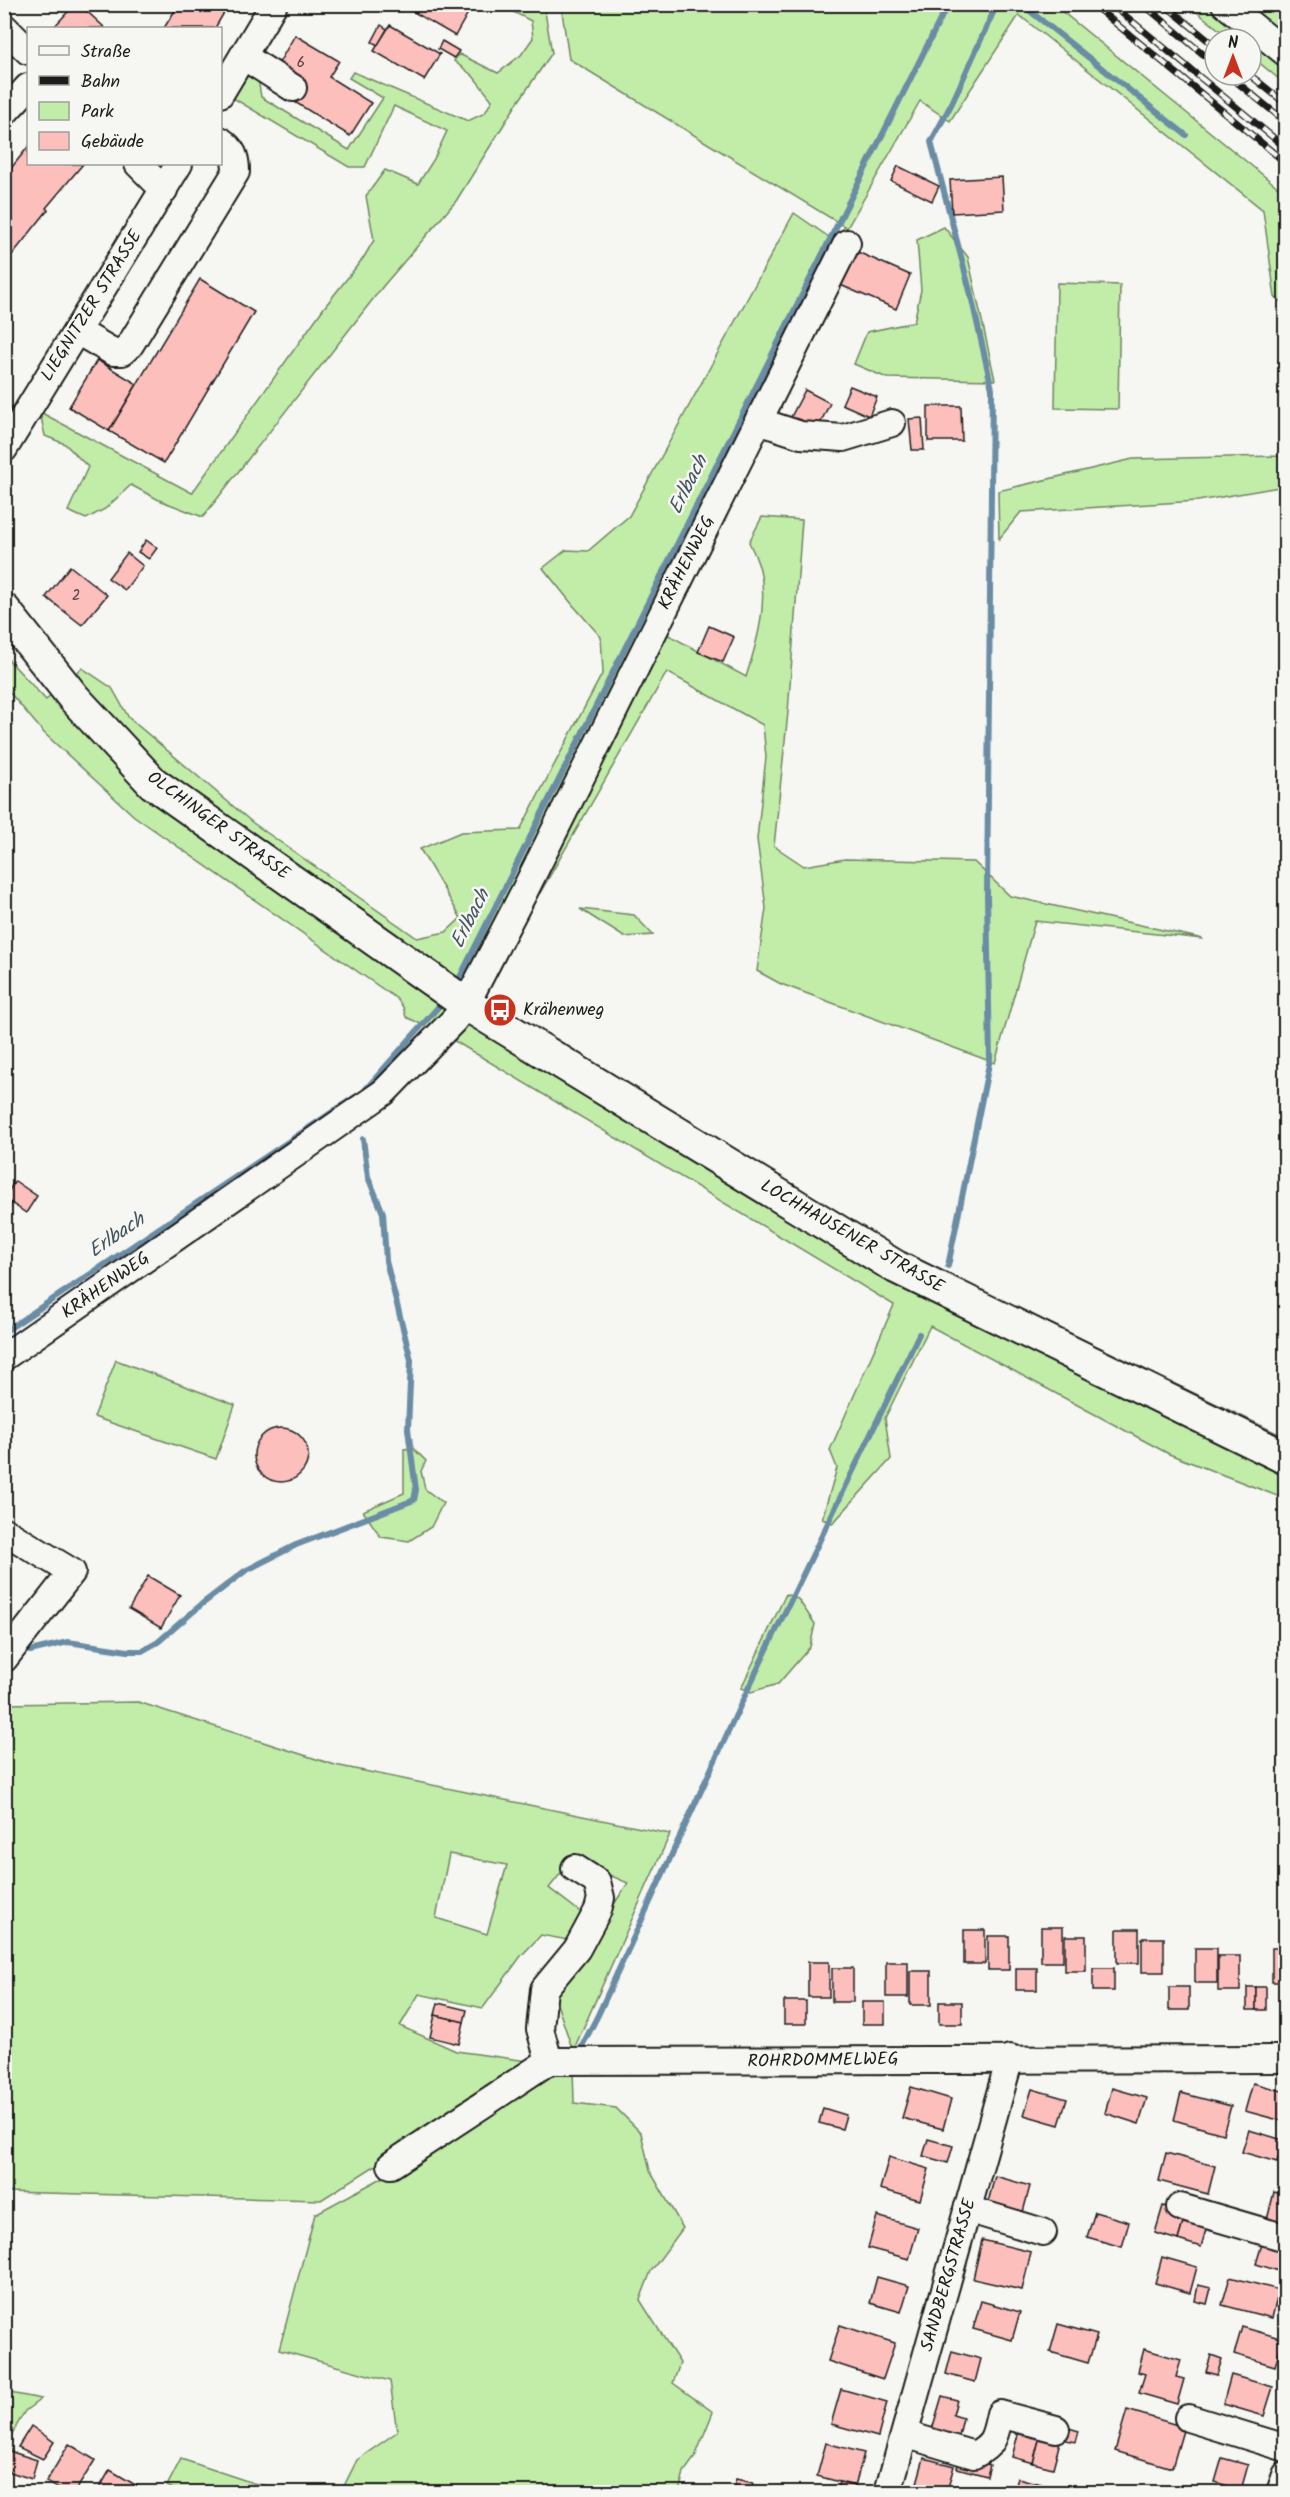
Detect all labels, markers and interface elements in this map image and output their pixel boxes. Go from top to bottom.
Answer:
legend [27,27,222,165]
north arrow [1203,27,1263,87]
text: N [1228,31,1238,56]
text: Straße [81,38,131,67]
house number: 6 [297,51,305,75]
text: Bahn [81,68,120,97]
text: Park [81,98,114,127]
text: Gebäude [81,128,144,157]
street label: LIEGNITZER STRASSE [34,224,151,387]
water label: Erlbach [661,448,719,520]
street label: KRÄHENWEG [651,511,723,615]
house number: 2 [72,584,80,608]
street label: OLCHINGER STRASSE [140,764,296,888]
water label: Erlbach [443,882,501,954]
bus stop icon: Krähenweg [482,992,518,1028]
place label: Krähenweg [523,996,604,1025]
street label: LOCHHAUSENER STRASSE [755,1172,950,1302]
water label: Erlbach [82,1204,154,1267]
street label: KRÄHENWEG [56,1245,156,1327]
street label: ROHRDOMMELWEG [747,2045,899,2077]
street label: SANDBERGSTRASSE [913,2195,985,2355]

